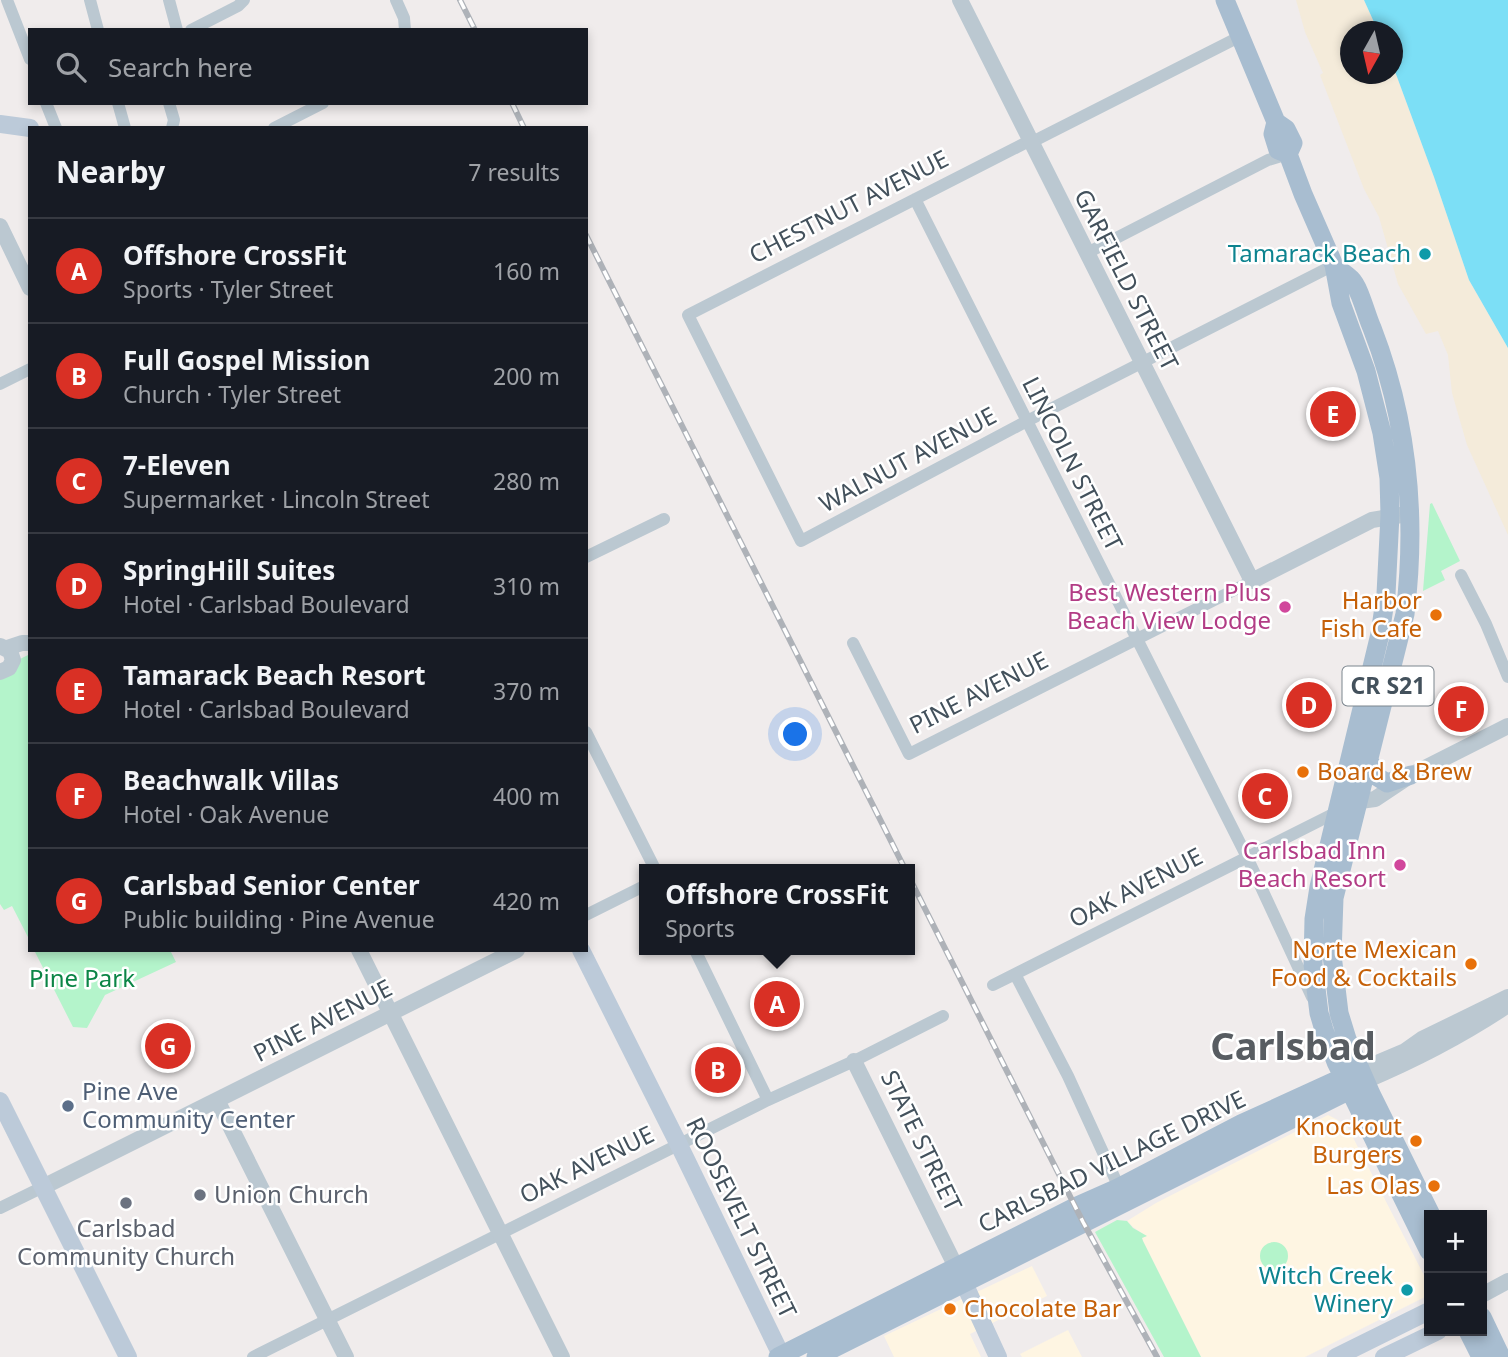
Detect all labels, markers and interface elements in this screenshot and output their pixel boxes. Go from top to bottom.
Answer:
north arrow [1340,21,1403,84]
search box [28,28,588,105]
icon: search [52,48,90,86]
text: Search here [108,49,253,85]
street label: CHESTNUT AVENUE [743,141,954,270]
text: Nearby [56,151,165,192]
text: 7 results [468,156,560,188]
street label: GARFIELD STREET [1067,183,1188,376]
place label: Tamarack Beach [1228,236,1411,269]
text: Offshore CrossFit [123,237,347,273]
marker: Tamarack Beach [1417,246,1433,262]
text: A [71,255,87,287]
text: 160 m [493,255,560,287]
text: Sports · Tyler Street [123,273,333,305]
text: Full Gospel Mission [123,342,370,378]
text: B [71,360,87,392]
text: 200 m [493,360,560,392]
street label: LINCOLN STREET [1015,371,1132,556]
text: Church · Tyler Street [123,378,341,410]
pin: E [1310,388,1356,440]
street label: WALNUT AVENUE [813,398,1002,519]
text: 7-Eleven [123,447,231,483]
text: C [72,465,86,497]
text: 280 m [493,465,560,497]
text: Supermarket · Lincoln Street [123,483,430,515]
text: SpringHill Suites [123,552,335,588]
text: D [71,570,87,602]
text: 310 m [493,570,560,602]
place label: Best Western Plus Beach View Lodge [1067,575,1271,636]
place label: Harbor Fish Cafe [1320,583,1422,644]
text: Hotel · Carlsbad Boulevard [123,588,410,620]
marker: Best Western Plus Beach View Lodge [1277,599,1293,615]
marker: Harbor Fish Cafe [1428,607,1444,623]
street label: PINE AVENUE [903,643,1053,741]
text: Tamarack Beach Resort [123,657,426,693]
road number: CR S21 [1342,666,1434,706]
text: E [73,675,85,707]
text: 370 m [493,675,560,707]
pin: D [1286,679,1332,731]
pin: F [1438,683,1484,735]
text: Hotel · Carlsbad Boulevard [123,693,410,725]
your location [778,717,812,751]
place label: Board & Brew [1317,754,1472,787]
text: Beachwalk Villas [123,762,339,798]
marker: Board & Brew [1295,764,1311,780]
pin: C [1242,770,1288,822]
text: F [73,780,85,812]
text: 400 m [493,780,560,812]
text: Hotel · Oak Avenue [123,798,329,830]
place label: Carlsbad Inn Beach Resort [1238,833,1386,894]
street label: OAK AVENUE [1063,839,1208,934]
marker: Carlsbad Inn Beach Resort [1392,857,1408,873]
popup [639,864,915,955]
text: Carlsbad Senior Center [123,867,420,903]
text: Offshore CrossFit [665,876,889,912]
text: G [71,885,87,917]
text: 420 m [493,885,560,917]
text: Public building · Pine Avenue [123,903,435,935]
text: Sports [665,912,735,944]
place label: Norte Mexican Food & Cocktails [1271,932,1457,993]
marker: Norte Mexican Food & Cocktails [1463,956,1479,972]
park label: Pine Park [29,961,135,994]
street label: PINE AVENUE [247,971,397,1069]
pin: A [754,978,800,1030]
district label: Carlsbad [1210,1019,1376,1071]
pin: G [145,1020,191,1072]
pin: B [695,1044,741,1096]
street label: STATE STREET [874,1064,971,1217]
place label: Pine Ave Community Center [82,1074,295,1135]
street label: CARLSBAD VILLAGE DRIVE [972,1081,1251,1240]
marker: Pine Ave Community Center [60,1098,76,1114]
place label: Knockout Burgers [1295,1109,1402,1170]
street label: ROOSEVELT STREET [679,1111,806,1324]
street label: OAK AVENUE [514,1117,659,1210]
marker: Knockout Burgers [1408,1133,1424,1149]
place label: Las Olas [1326,1168,1420,1201]
place label: Union Church [214,1177,369,1210]
marker: Las Olas [1426,1178,1442,1194]
marker: Union Church [192,1187,208,1203]
marker: Carlsbad Community Church [118,1195,134,1211]
map controls [1424,1210,1487,1336]
button: + [1424,1210,1487,1273]
place label: Carlsbad Community Church [17,1211,235,1272]
place label: Witch Creek Winery [1259,1258,1394,1319]
button: − [1424,1273,1487,1336]
marker: Witch Creek Winery [1399,1282,1415,1298]
place label: Chocolate Bar [964,1291,1122,1324]
marker: Chocolate Bar [942,1301,958,1317]

